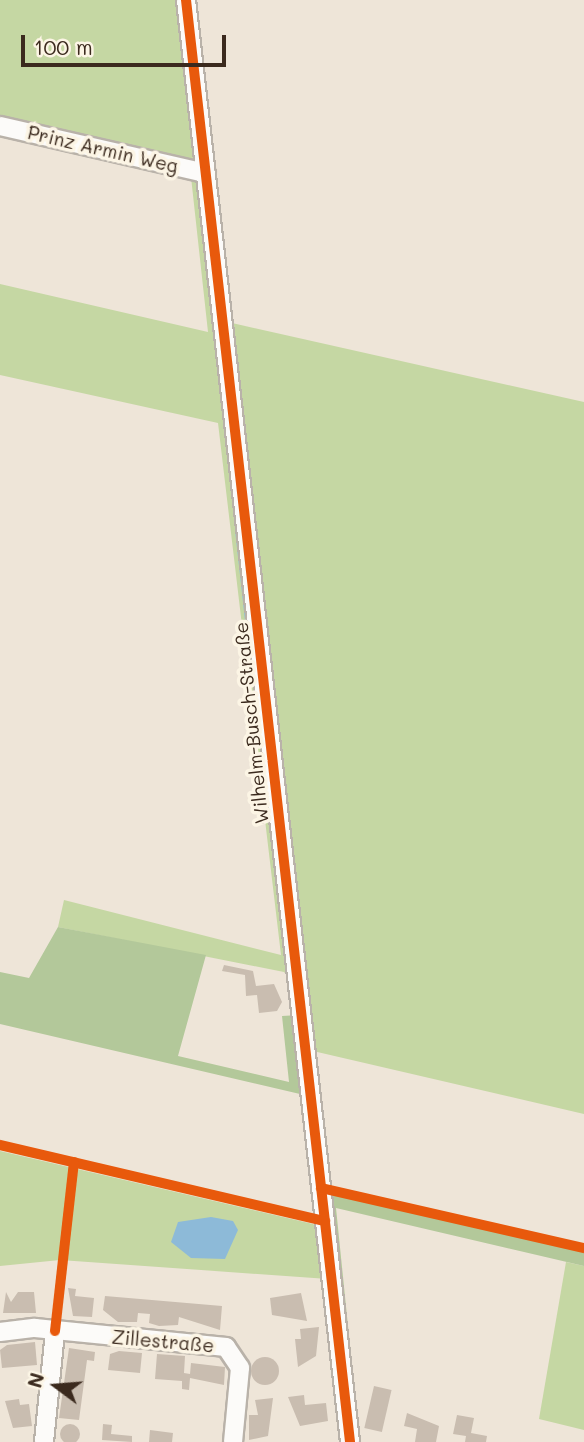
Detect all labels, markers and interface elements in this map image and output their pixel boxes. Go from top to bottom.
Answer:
scale bar [24,21,229,65]
text: 100 m [34,33,93,60]
street label: Prinz Armin Weg [25,121,181,177]
street label: Wilhelm-Busch-Straße [229,621,273,825]
street label: Zillestraße [111,1325,215,1357]
north arrow [21,1351,91,1421]
text: N [21,1370,49,1390]

